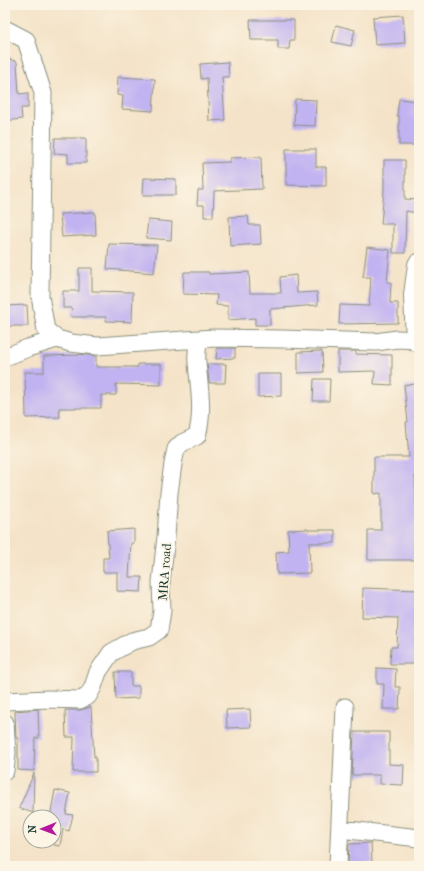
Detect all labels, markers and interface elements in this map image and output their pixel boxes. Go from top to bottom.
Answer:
street label: MRA road [155,542,174,601]
north arrow [22,809,62,849]
text: N [26,824,39,833]

